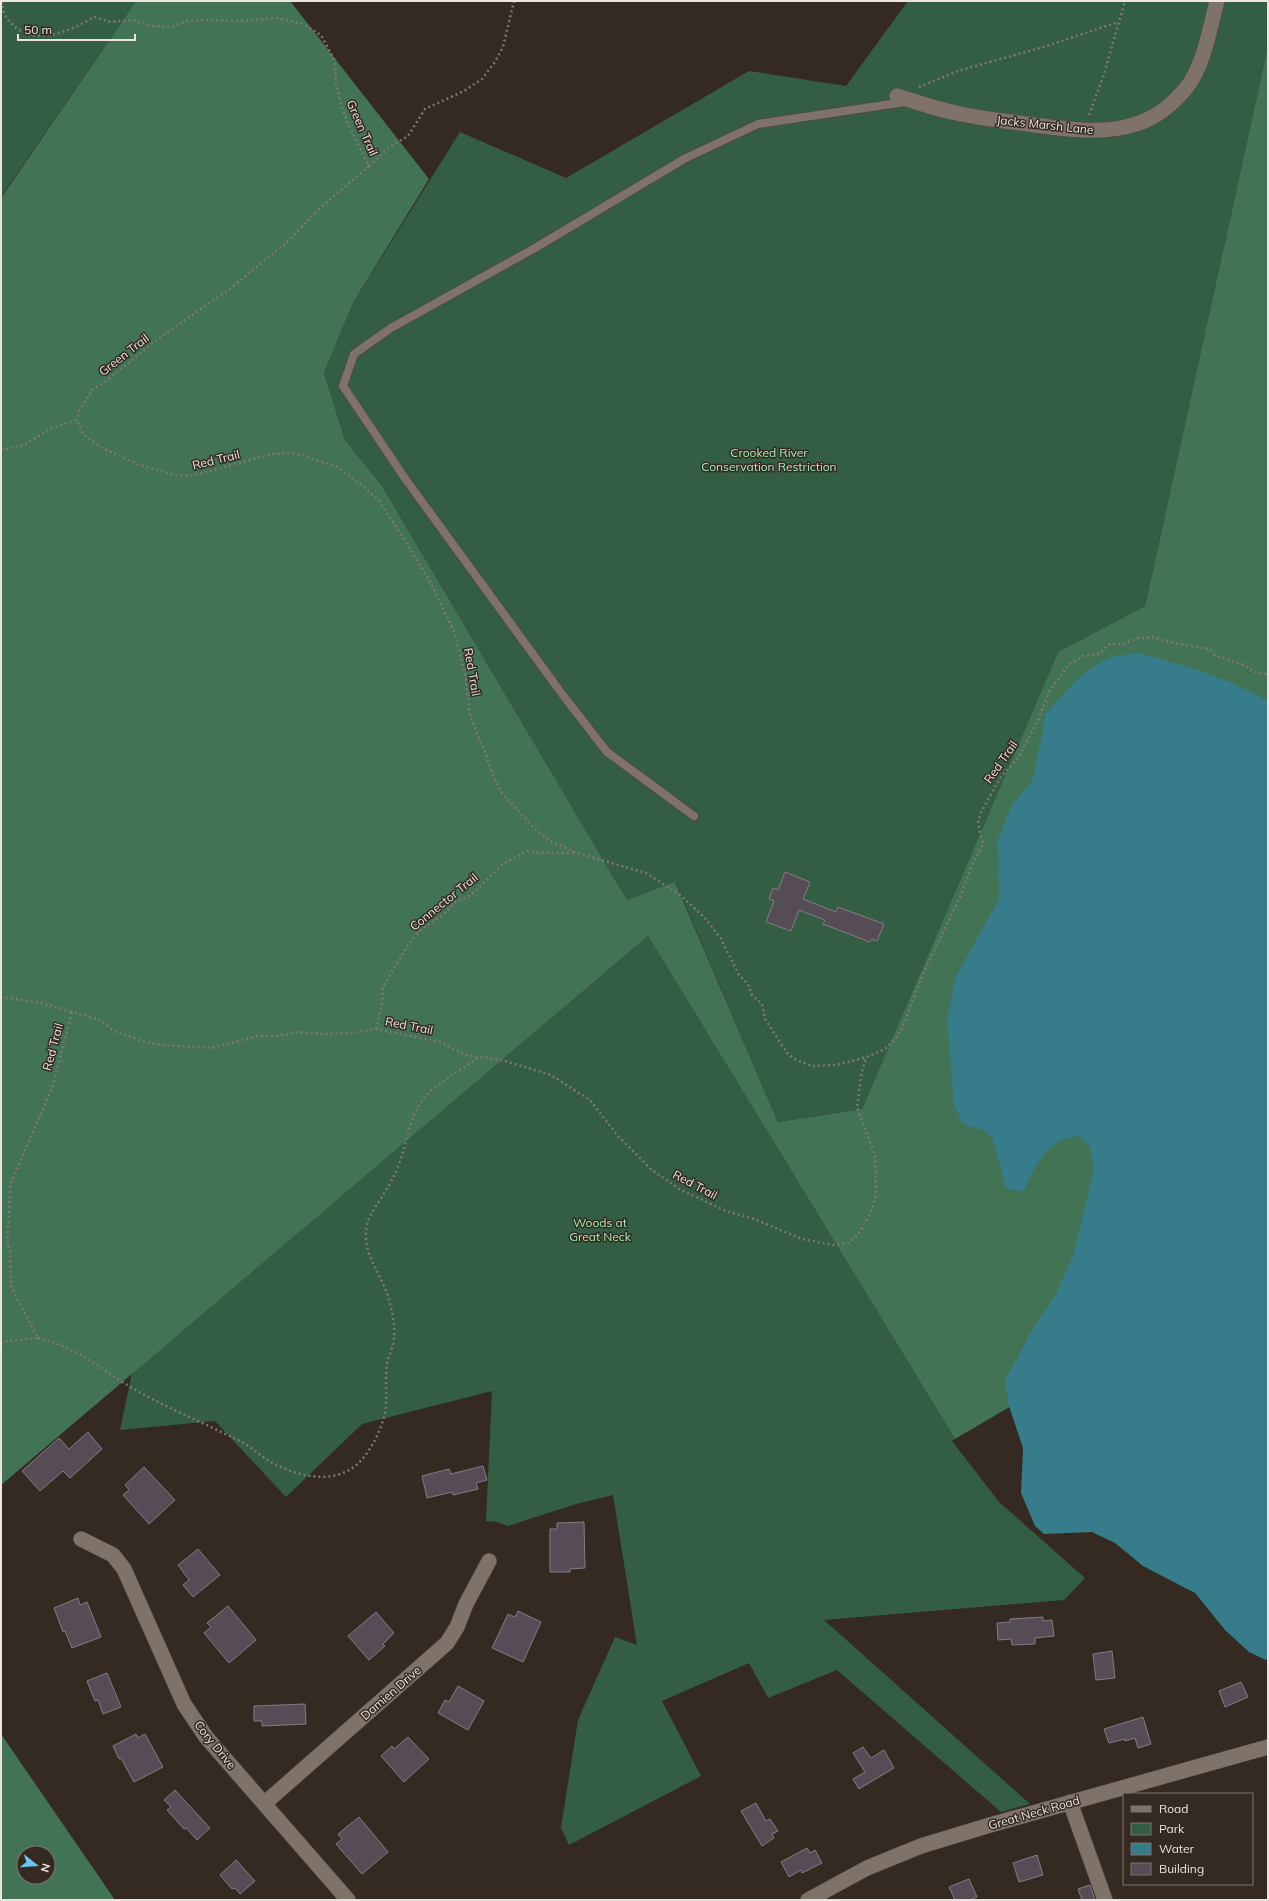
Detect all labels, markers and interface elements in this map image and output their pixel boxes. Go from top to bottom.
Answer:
scale bar [18,16,135,42]
text: 50 m [24,22,52,37]
street label: Green Trail [343,97,381,158]
street label: Jacks Marsh Lane [996,112,1094,137]
street label: Green Trail [96,330,152,379]
park label: Crooked River Conservation Restriction [701,445,837,474]
street label: Red Trail [190,446,241,473]
street label: Red Trail [461,647,484,697]
street label: Red Trail [981,738,1021,786]
street label: Connector Trail [407,870,481,934]
street label: Red Trail [384,1014,434,1038]
street label: Red Trail [39,1021,66,1072]
street label: Red Trail [670,1167,720,1203]
park label: Woods at Great Neck [569,1215,632,1244]
street label: Damien Drive [357,1662,424,1723]
street label: Cory Drive [191,1717,239,1772]
street label: Great Neck Road [986,1792,1081,1833]
legend [1123,1793,1253,1885]
text: Road [1159,1801,1188,1816]
text: Park [1159,1821,1185,1836]
text: Water [1159,1841,1195,1856]
north arrow [16,1845,56,1885]
text: Building [1159,1861,1204,1876]
text: N [38,1862,53,1874]

